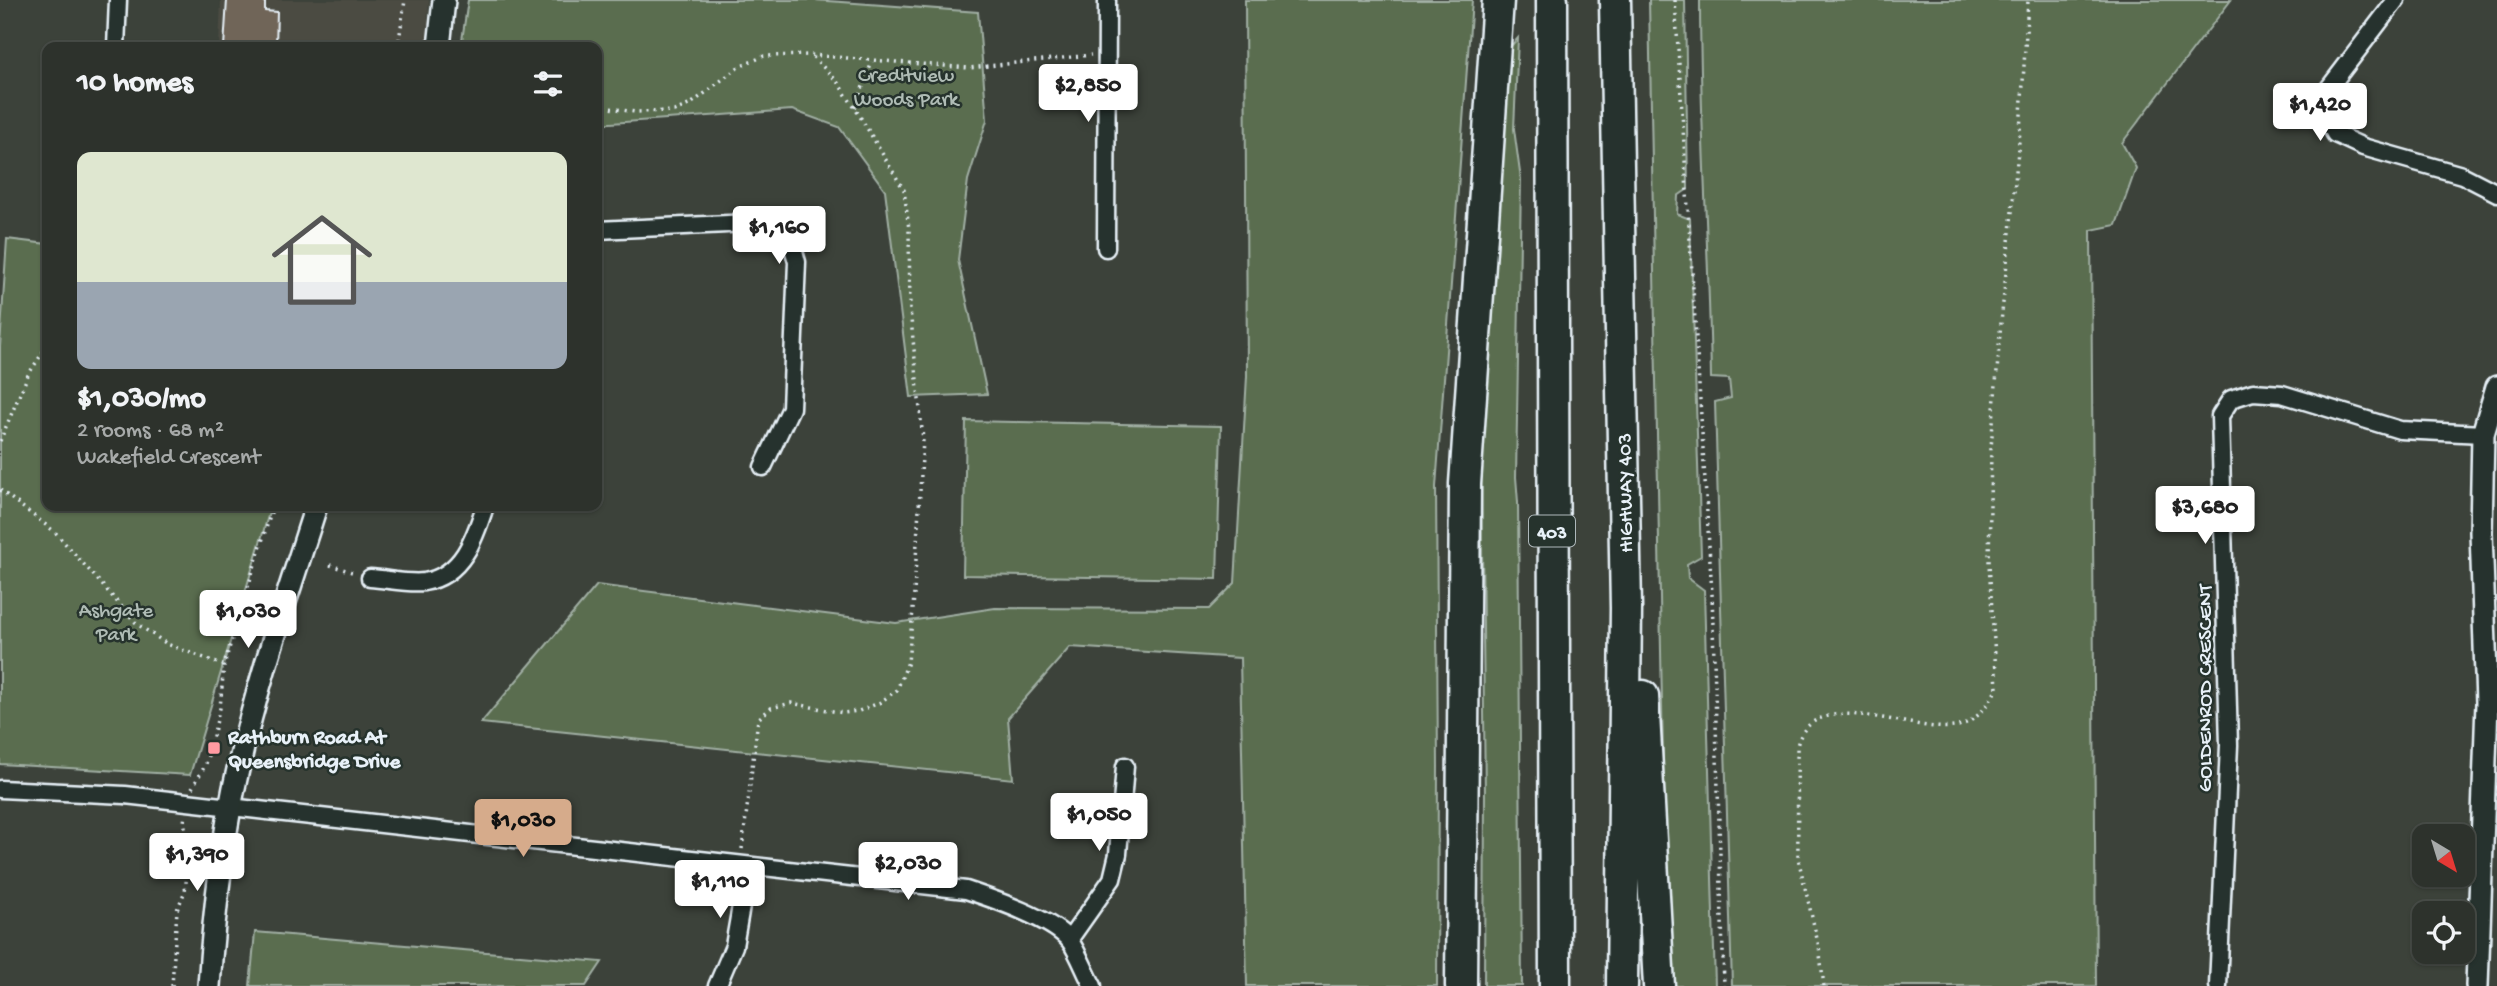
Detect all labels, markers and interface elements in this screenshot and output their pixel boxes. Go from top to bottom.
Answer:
pin: $2,850 [1031,64,1145,124]
icon: filters [529,65,567,103]
park label: Creditview Woods Park [854,65,961,114]
text: 10 homes [77,67,193,102]
text: $2,850 [1055,73,1121,100]
pin: $1,420 [2263,83,2377,143]
text: $1,420 [2289,92,2351,119]
icon: home [259,197,385,323]
pin: $1,160 [722,206,836,266]
text: $1,160 [749,215,809,242]
text: $1,030/mo [77,383,206,418]
text: 2 rooms · 68 m² [77,418,224,445]
street label: HIGHWAY 403 [1614,433,1641,553]
text: Wakefield Crescent [77,445,260,472]
pin: $3,680 [2148,486,2262,546]
text: $3,680 [2172,495,2238,522]
road number: 403 [1529,516,1575,546]
street label: GOLDENROD CRESCENT [2195,583,2220,792]
pin: $1,030 [191,590,305,650]
text: $1,030 [216,599,280,626]
park label: Ashgate Park [79,600,154,649]
place label: Rathburn Road At Queensbridge Drive [227,727,401,776]
marker: Rathburn Road At Queensbridge Drive [206,740,222,756]
pin: $1,050 [1042,794,1156,853]
pin: $1,030 [466,800,580,859]
text: $1,050 [1066,802,1132,829]
text: $1,030 [491,808,555,835]
north arrow [2412,824,2474,887]
map controls [2412,824,2475,964]
pin: $1,390 [140,834,254,893]
text: $1,390 [165,842,229,869]
pin: $2,030 [851,842,965,902]
text: $2,030 [875,851,941,878]
pin: $1,110 [663,860,777,920]
text: $1,110 [691,869,749,896]
button: locate [2412,901,2475,964]

